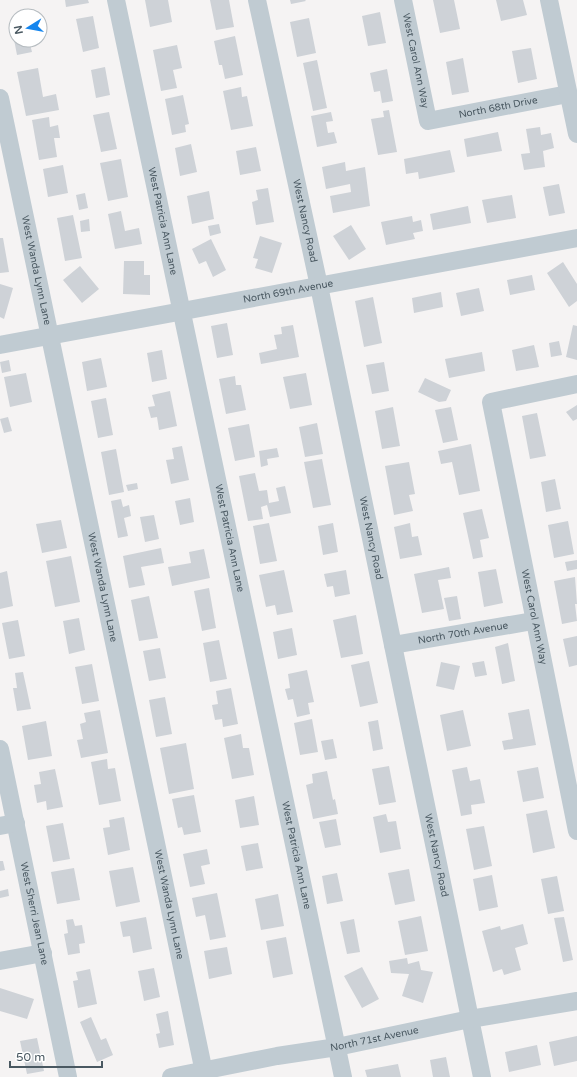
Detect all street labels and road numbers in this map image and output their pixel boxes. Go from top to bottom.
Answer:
street label: West Carol Ann Way [400,12,431,110]
street label: North 68th Drive [458,94,539,121]
street label: West Patricia Ann Lane [145,166,180,277]
street label: West Nancy Road [290,178,320,264]
street label: West Wanda Lynn Lane [19,214,53,326]
street label: North 69th Avenue [242,277,334,306]
street label: West Patricia Ann Lane [212,483,247,594]
street label: West Nancy Road [357,495,385,581]
street label: West Wanda Lynn Lane [85,532,120,644]
street label: West Carol Ann Way [519,568,550,666]
street label: North 70th Avenue [417,619,509,647]
street label: West Patricia Ann Lane [279,800,314,911]
street label: West Nancy Road [422,813,451,898]
street label: West Wanda Lynn Lane [152,849,186,961]
street label: West Sherri Jean Lane [18,861,51,966]
street label: North 71st Avenue [329,1024,420,1054]

